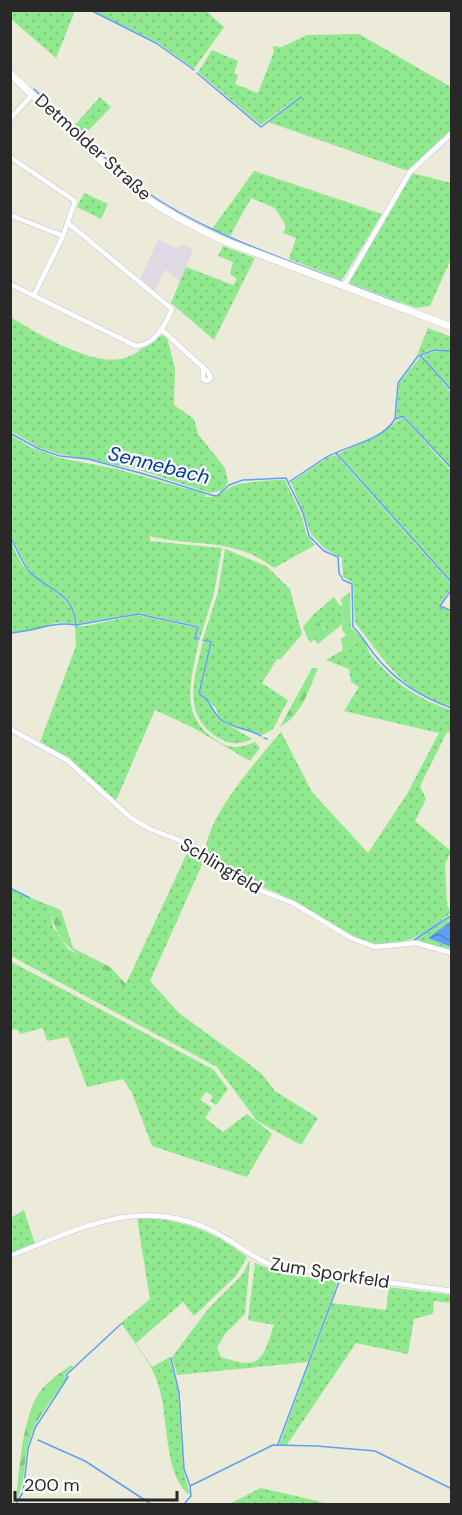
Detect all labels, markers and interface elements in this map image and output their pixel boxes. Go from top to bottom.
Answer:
street label: Detmolder Straße [30,88,156,206]
water label: Sennebach [105,440,213,490]
street label: Schlingfeld [176,832,266,900]
street label: Zum Sporkfeld [269,1252,391,1294]
scale bar [15,1464,177,1502]
text: 200 m [24,1473,80,1497]

